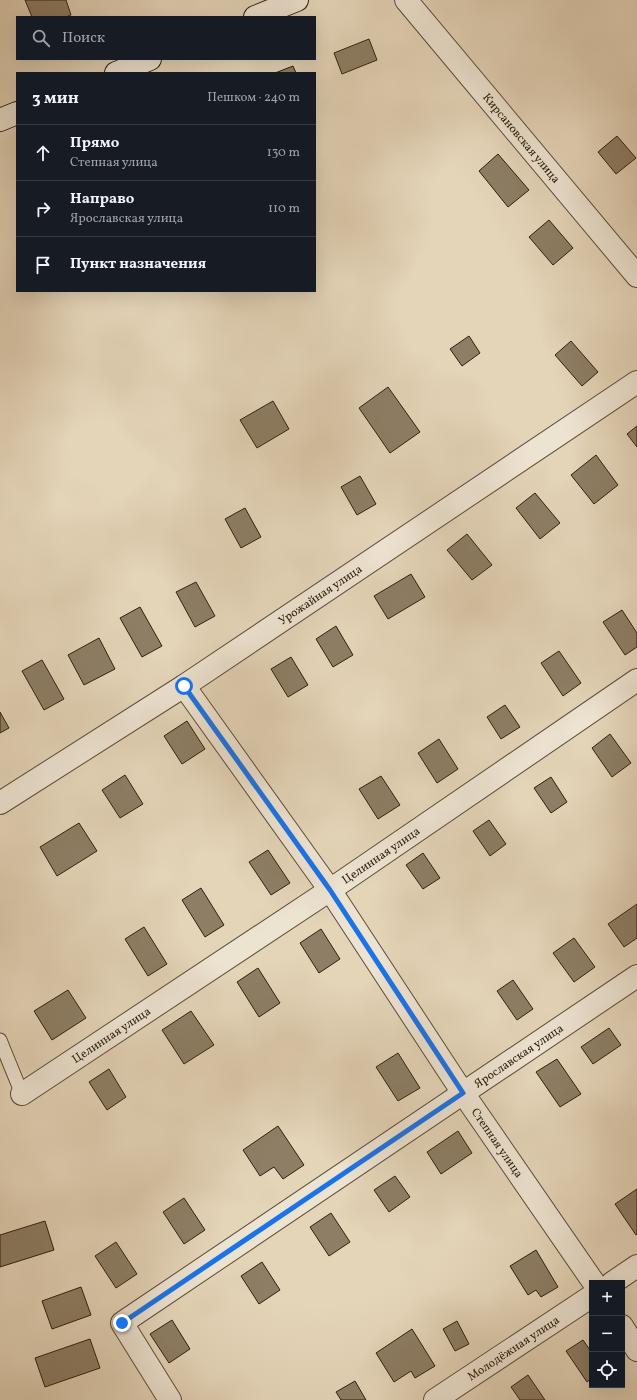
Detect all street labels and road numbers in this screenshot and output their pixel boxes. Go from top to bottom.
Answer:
street label: Кирсановская улица [478,90,563,187]
street label: Урожайная улица [276,562,366,629]
street label: Целинная улица [339,824,424,888]
street label: Целинная улица [69,1004,154,1068]
street label: Ярославская улица [471,1021,567,1092]
street label: Степная улица [467,1105,526,1181]
street label: Молодёжная улица [465,1313,563,1385]

